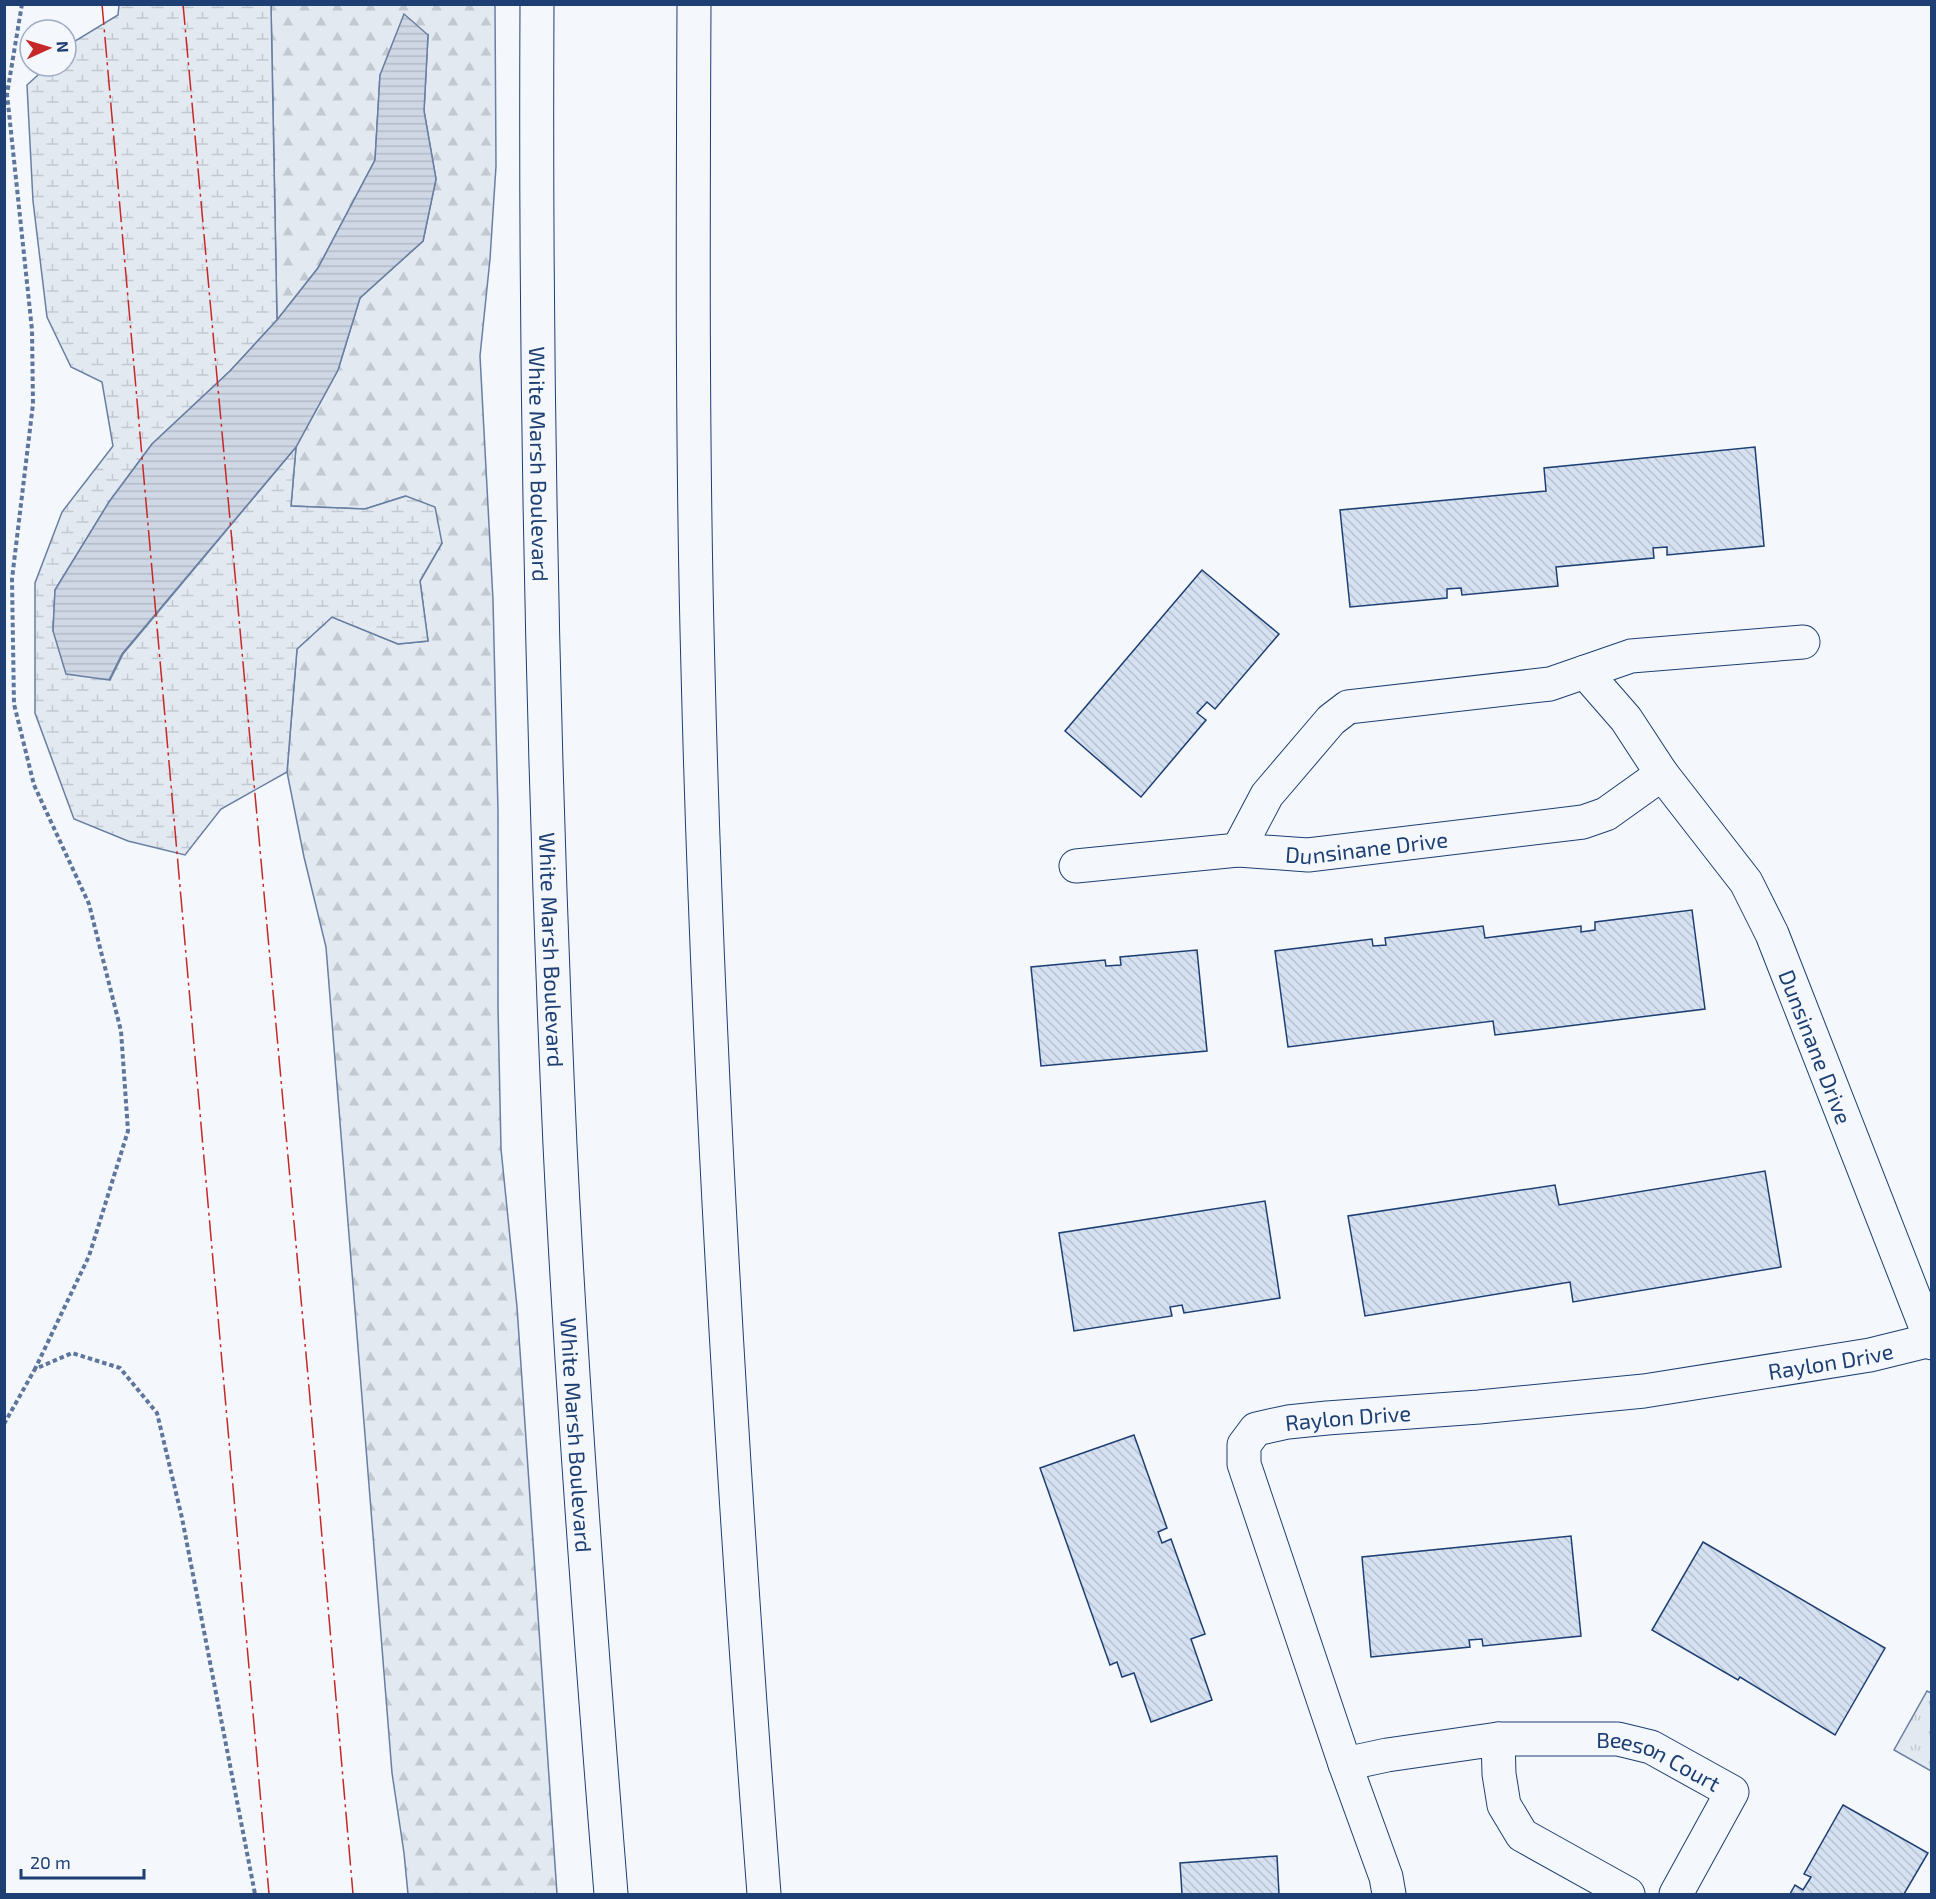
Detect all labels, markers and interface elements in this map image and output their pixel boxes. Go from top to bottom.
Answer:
north arrow [18,18,78,78]
text: N [54,40,73,53]
street label: White Marsh Boulevard [525,346,555,582]
street label: Dunsinane Drive [1285,825,1449,868]
street label: White Marsh Boulevard [535,832,570,1068]
street label: Dunsinane Drive [1774,966,1858,1127]
street label: White Marsh Boulevard [556,1317,598,1553]
street label: Raylon Drive [1766,1337,1896,1384]
street label: Raylon Drive [1284,1399,1412,1435]
street label: Beeson Court [1596,1726,1725,1796]
scale bar [21,1842,144,1880]
text: 20 m [30,1851,71,1873]

